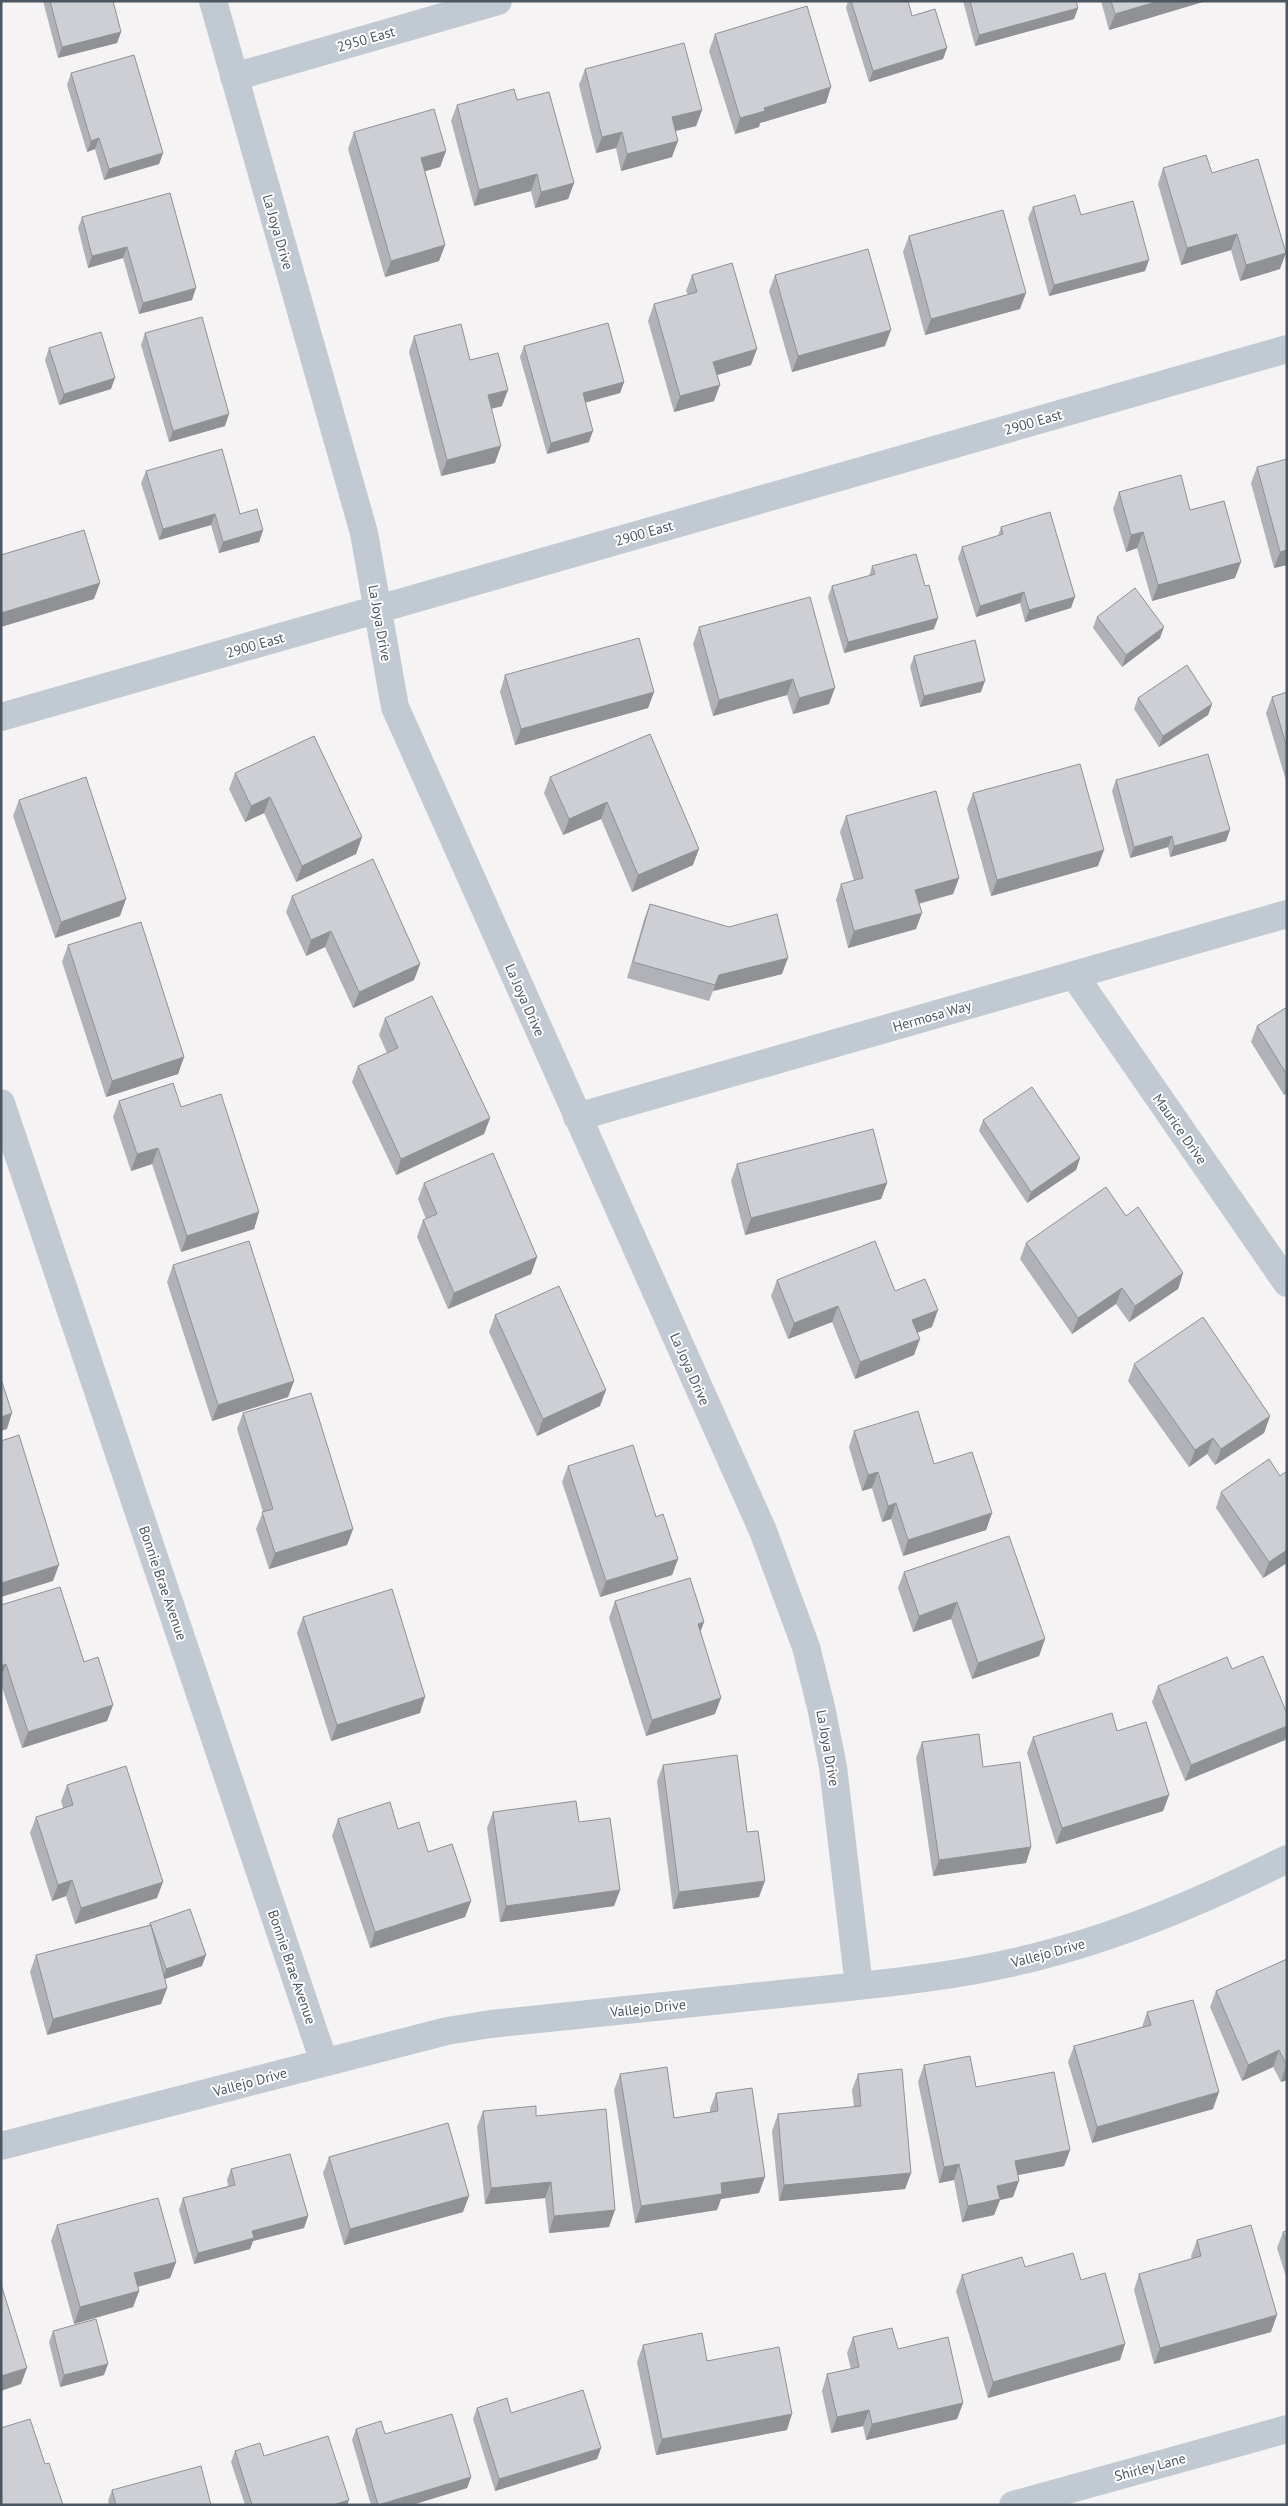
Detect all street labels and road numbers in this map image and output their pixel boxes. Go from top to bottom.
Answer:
street label: 2950 East [335,22,397,56]
street label: La Joya Drive [259,192,297,272]
street label: 2900 East [1002,405,1064,439]
street label: 2900 East [613,516,675,550]
street label: La Joya Drive [364,583,396,663]
street label: 2900 East [224,628,286,662]
street label: La Joya Drive [501,961,549,1039]
street label: Hermosa Way [891,996,974,1036]
street label: Maurice Drive [1149,1090,1211,1168]
street label: La Joya Drive [666,1330,714,1408]
street label: Bonnie Brae Avenue [135,1524,191,1642]
street label: La Joya Drive [812,1708,844,1788]
street label: Bonnie Brae Avenue [264,1908,320,2026]
street label: Vallejo Drive [1008,1934,1087,1972]
street label: Vallejo Drive [608,1995,687,2021]
street label: Vallejo Drive [210,2063,289,2101]
street label: Shirley Lane [1112,2449,1188,2485]

